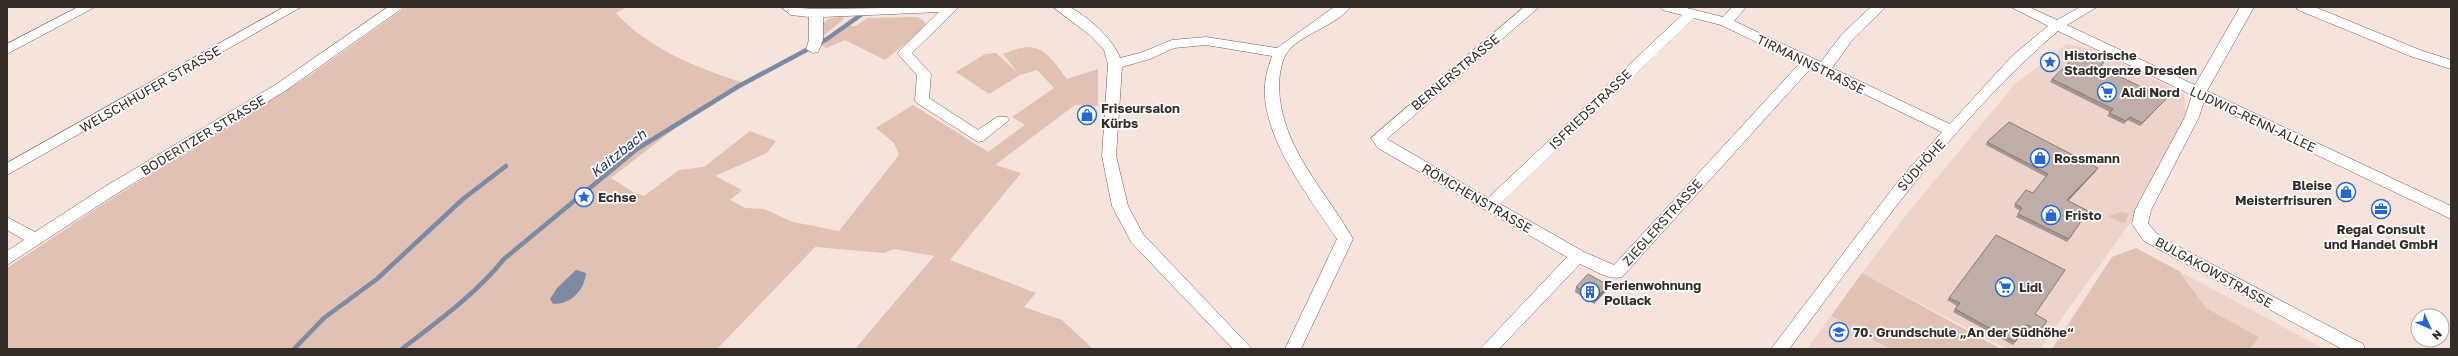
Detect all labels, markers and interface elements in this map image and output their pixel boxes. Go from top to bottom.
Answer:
street label: BERNERSTRASSE [1408,30,1502,114]
street label: TIRMANNSTRASSE [1754,31,1868,97]
street label: WELSCHHUFER STRASSE [77,42,223,136]
place label: Historische Stadtgrenze Dresden [2064,47,2197,78]
place icon: Historische Stadtgrenze Dresden [2039,51,2061,73]
street label: ISFRIEDSTRASSE [1545,66,1635,152]
supermarket icon: Aldi Nord [2096,81,2118,103]
street label: LUDWIG-RENN-ALLEE [2188,83,2319,155]
place label: Aldi Nord [2121,84,2180,100]
street label: BODERITZER STRASSE [138,91,268,179]
place label: Friseursalon Kürbs [1101,100,1180,131]
shop icon: Friseursalon Kürbs [1076,104,1098,126]
water label: Kaitzbach [587,124,650,181]
street label: SÜDHÖHE [1894,136,1948,194]
shop icon: Rossmann [2029,147,2051,169]
place label: Rossmann [2054,150,2120,166]
street label: RÖMCHENSTRASSE [1419,160,1535,236]
street label: ZIEGLERSTRASSE [1619,175,1705,269]
place label: Bleise Meisterfrisuren [2235,177,2332,208]
shop icon: Bleise Meisterfrisuren [2335,181,2357,203]
place icon: Echse [573,186,595,208]
place label: Echse [598,189,637,205]
office icon: Regal Consult und Handel GmbH [2370,198,2392,220]
shop icon: Fristo [2040,204,2062,226]
place label: Fristo [2065,207,2102,223]
place label: Regal Consult und Handel GmbH [2324,221,2438,252]
street label: BULGAKOWSTRASSE [2153,233,2275,311]
supermarket icon: Lidl [1994,276,2016,298]
place label: Ferienwohnung Pollack [1604,277,1701,308]
place label: Lidl [2019,279,2043,295]
building icon: Ferienwohnung Pollack [1579,281,1601,303]
north arrow [2410,308,2450,348]
school or university icon: 70. Grundschule „An der Südhöhe“ [1828,321,1850,343]
place label: 70. Grundschule „An der Südhöhe“ [1853,324,2074,340]
text: N [2430,328,2445,343]

